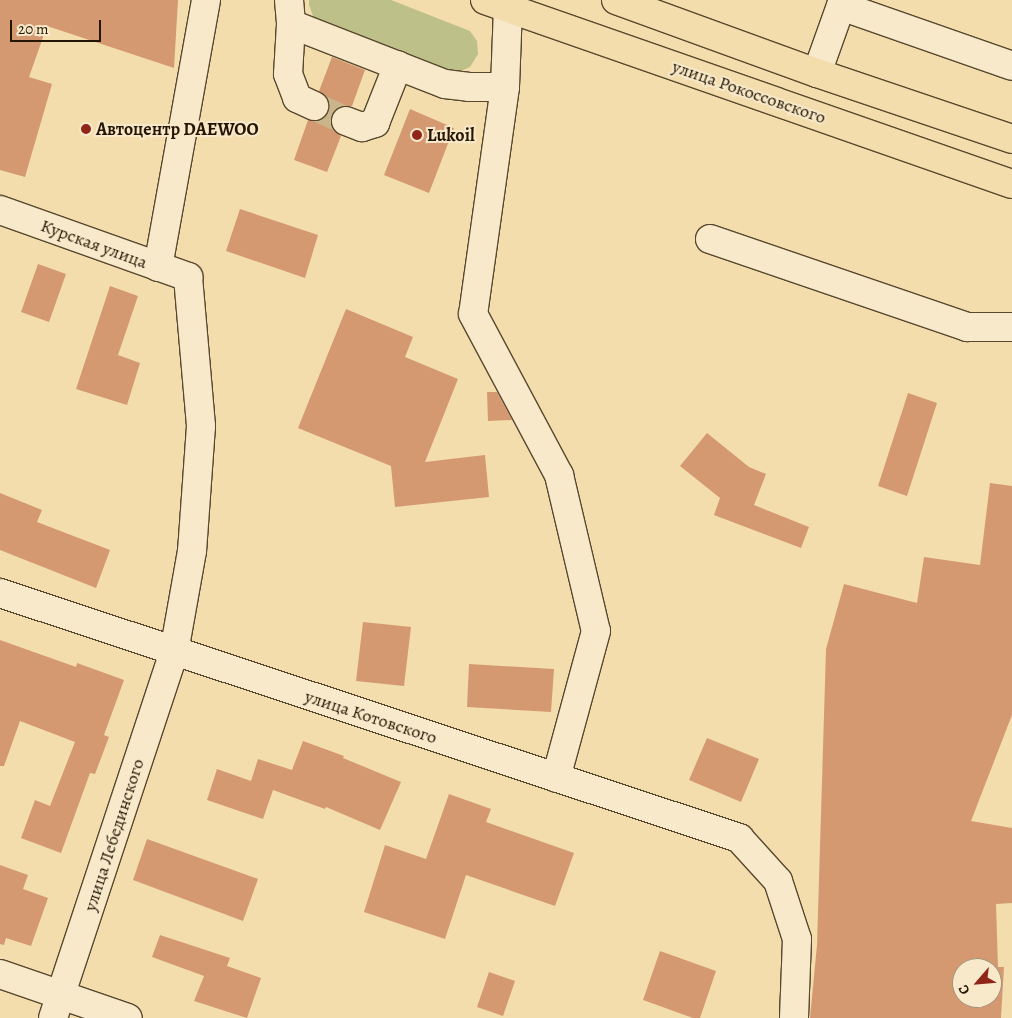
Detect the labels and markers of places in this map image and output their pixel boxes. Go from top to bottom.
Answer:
place label: Автоцентр DAEWOO [96,118,259,140]
marker: Автоцентр DAEWOO [80,123,92,135]
place label: Lukoil [427,124,475,146]
marker: Lukoil [411,129,423,141]

